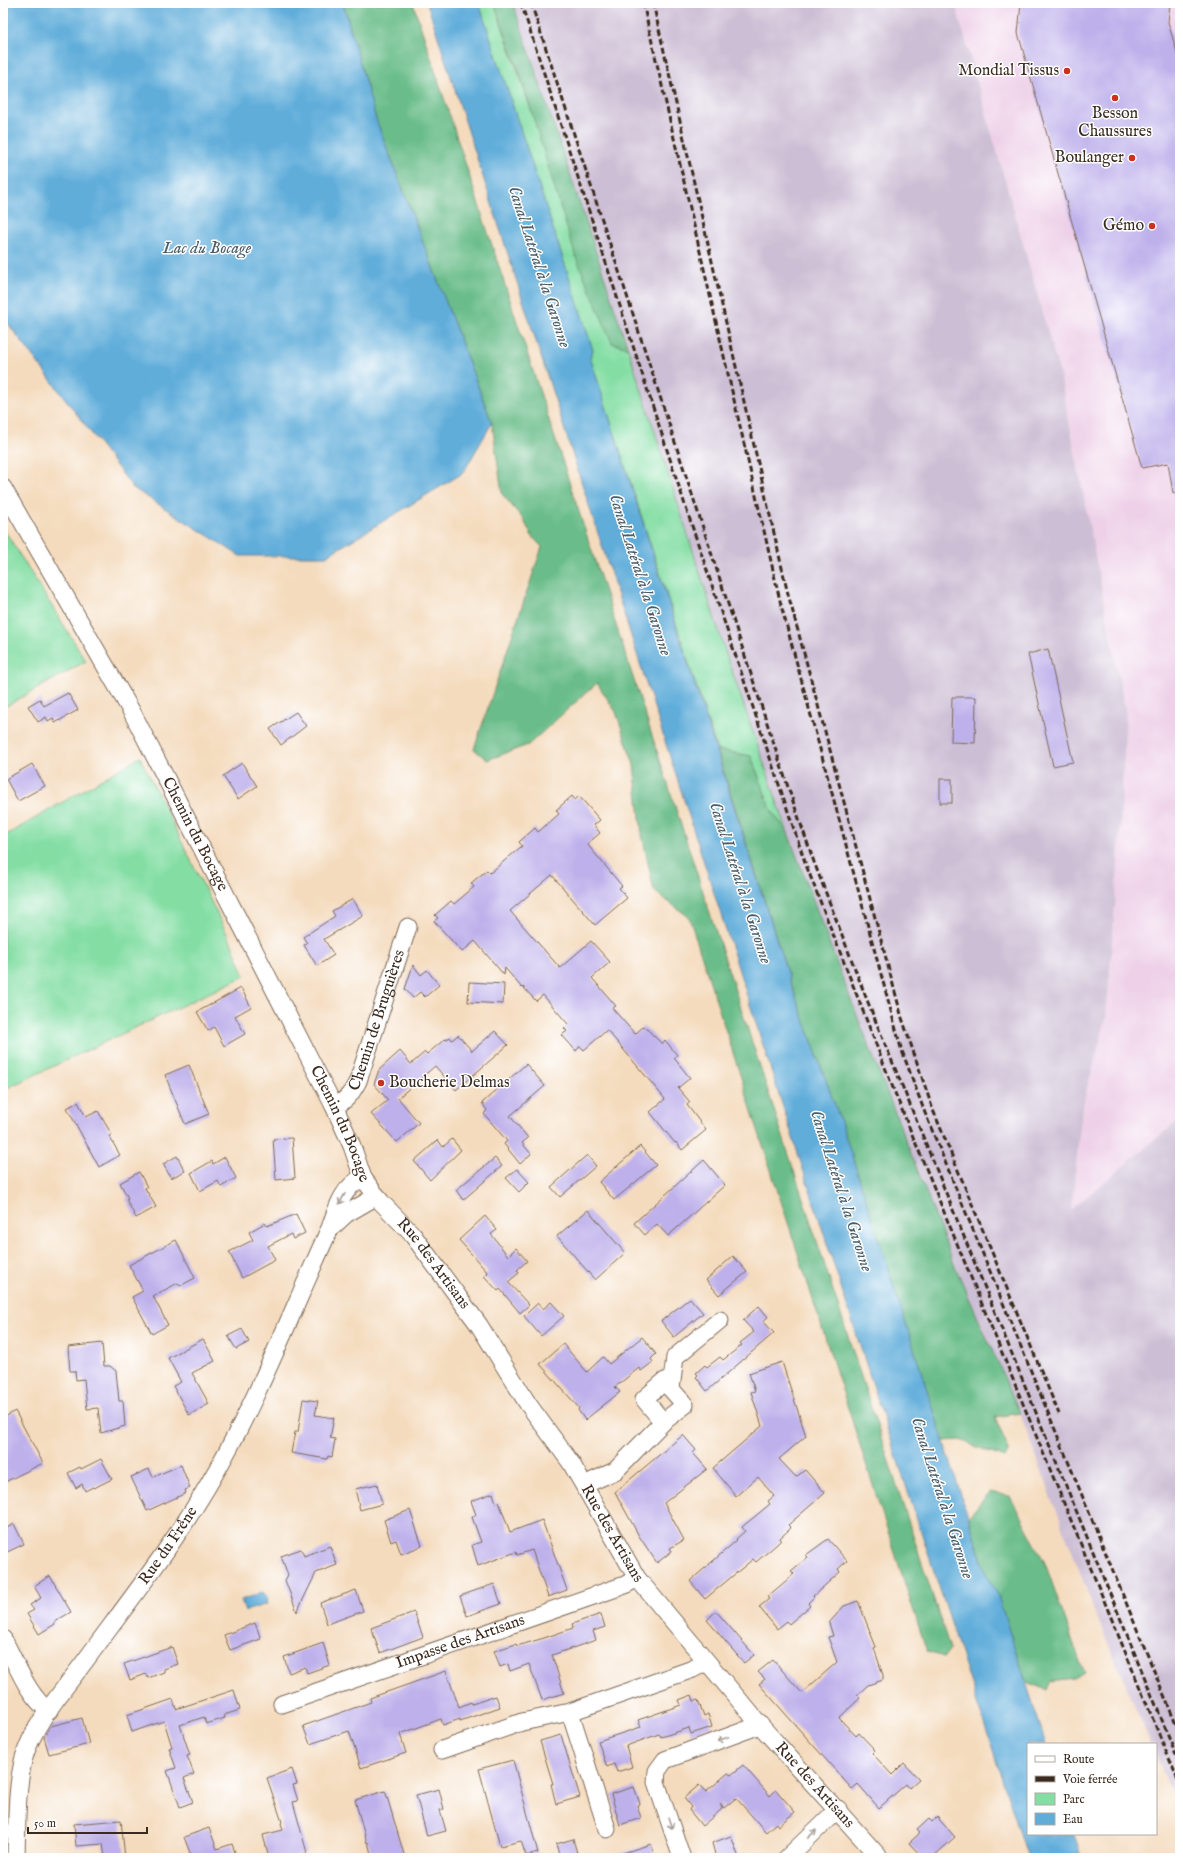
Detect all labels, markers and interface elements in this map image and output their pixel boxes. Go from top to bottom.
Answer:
place label: Mondial Tissus [958,61,1059,81]
marker: Mondial Tissus [1062,66,1072,76]
marker: Besson Chaussures [1110,93,1120,103]
place label: Besson Chaussures [1078,104,1152,142]
place label: Boulanger [1055,148,1124,168]
marker: Boulanger [1127,153,1137,163]
water label: Canal Latéral à la Garonne [503,184,575,351]
place label: Gémo [1103,216,1144,236]
marker: Gémo [1147,221,1157,231]
water label: Lac du Bocage [162,238,252,259]
water label: Canal Latéral à la Garonne [604,492,676,659]
street label: Chemin du Bocage [157,774,232,895]
water label: Canal Latéral à la Garonne [704,800,776,967]
street label: Chemin de Bruguières [344,947,410,1095]
street label: Chemin du Bocage [305,1062,373,1187]
place label: Boucherie Delmas [389,1073,510,1093]
marker: Boucherie Delmas [376,1078,386,1088]
water label: Canal Latéral à la Garonne [805,1108,877,1275]
one-way arrow [338,1193,345,1205]
street label: Rue des Artisans [392,1214,474,1314]
water label: Canal Latéral à la Garonne [906,1415,978,1582]
street label: Rue des Artisans [576,1481,647,1587]
street label: Rue du Frêne [135,1503,202,1589]
street label: Impasse des Artisans [393,1610,528,1674]
one-way arrow [718,1735,730,1743]
street label: Rue des Artisans [770,1738,859,1833]
legend [1027,1743,1157,1835]
text: Route [1063,1752,1095,1767]
text: Voie ferrée [1062,1772,1118,1787]
text: Parc [1063,1792,1085,1807]
scale bar [28,1809,147,1835]
text: Eau [1063,1812,1083,1827]
text: 50 m [34,1816,56,1831]
one-way arrow [667,1816,674,1829]
one-way arrow [807,1830,817,1839]

